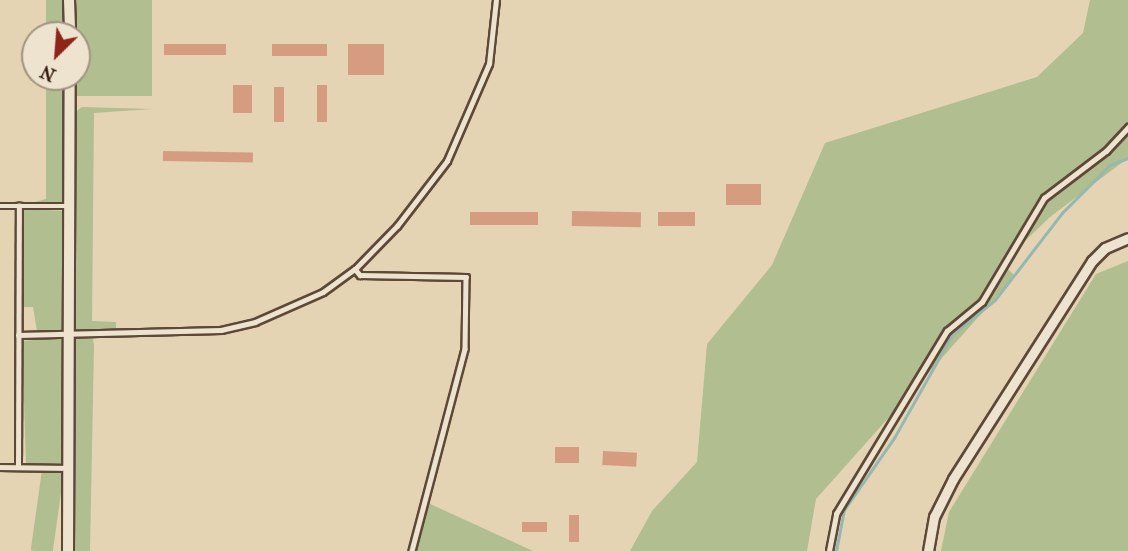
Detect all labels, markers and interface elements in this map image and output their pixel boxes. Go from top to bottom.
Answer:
north arrow [21,21,91,91]
text: N [37,60,59,86]

